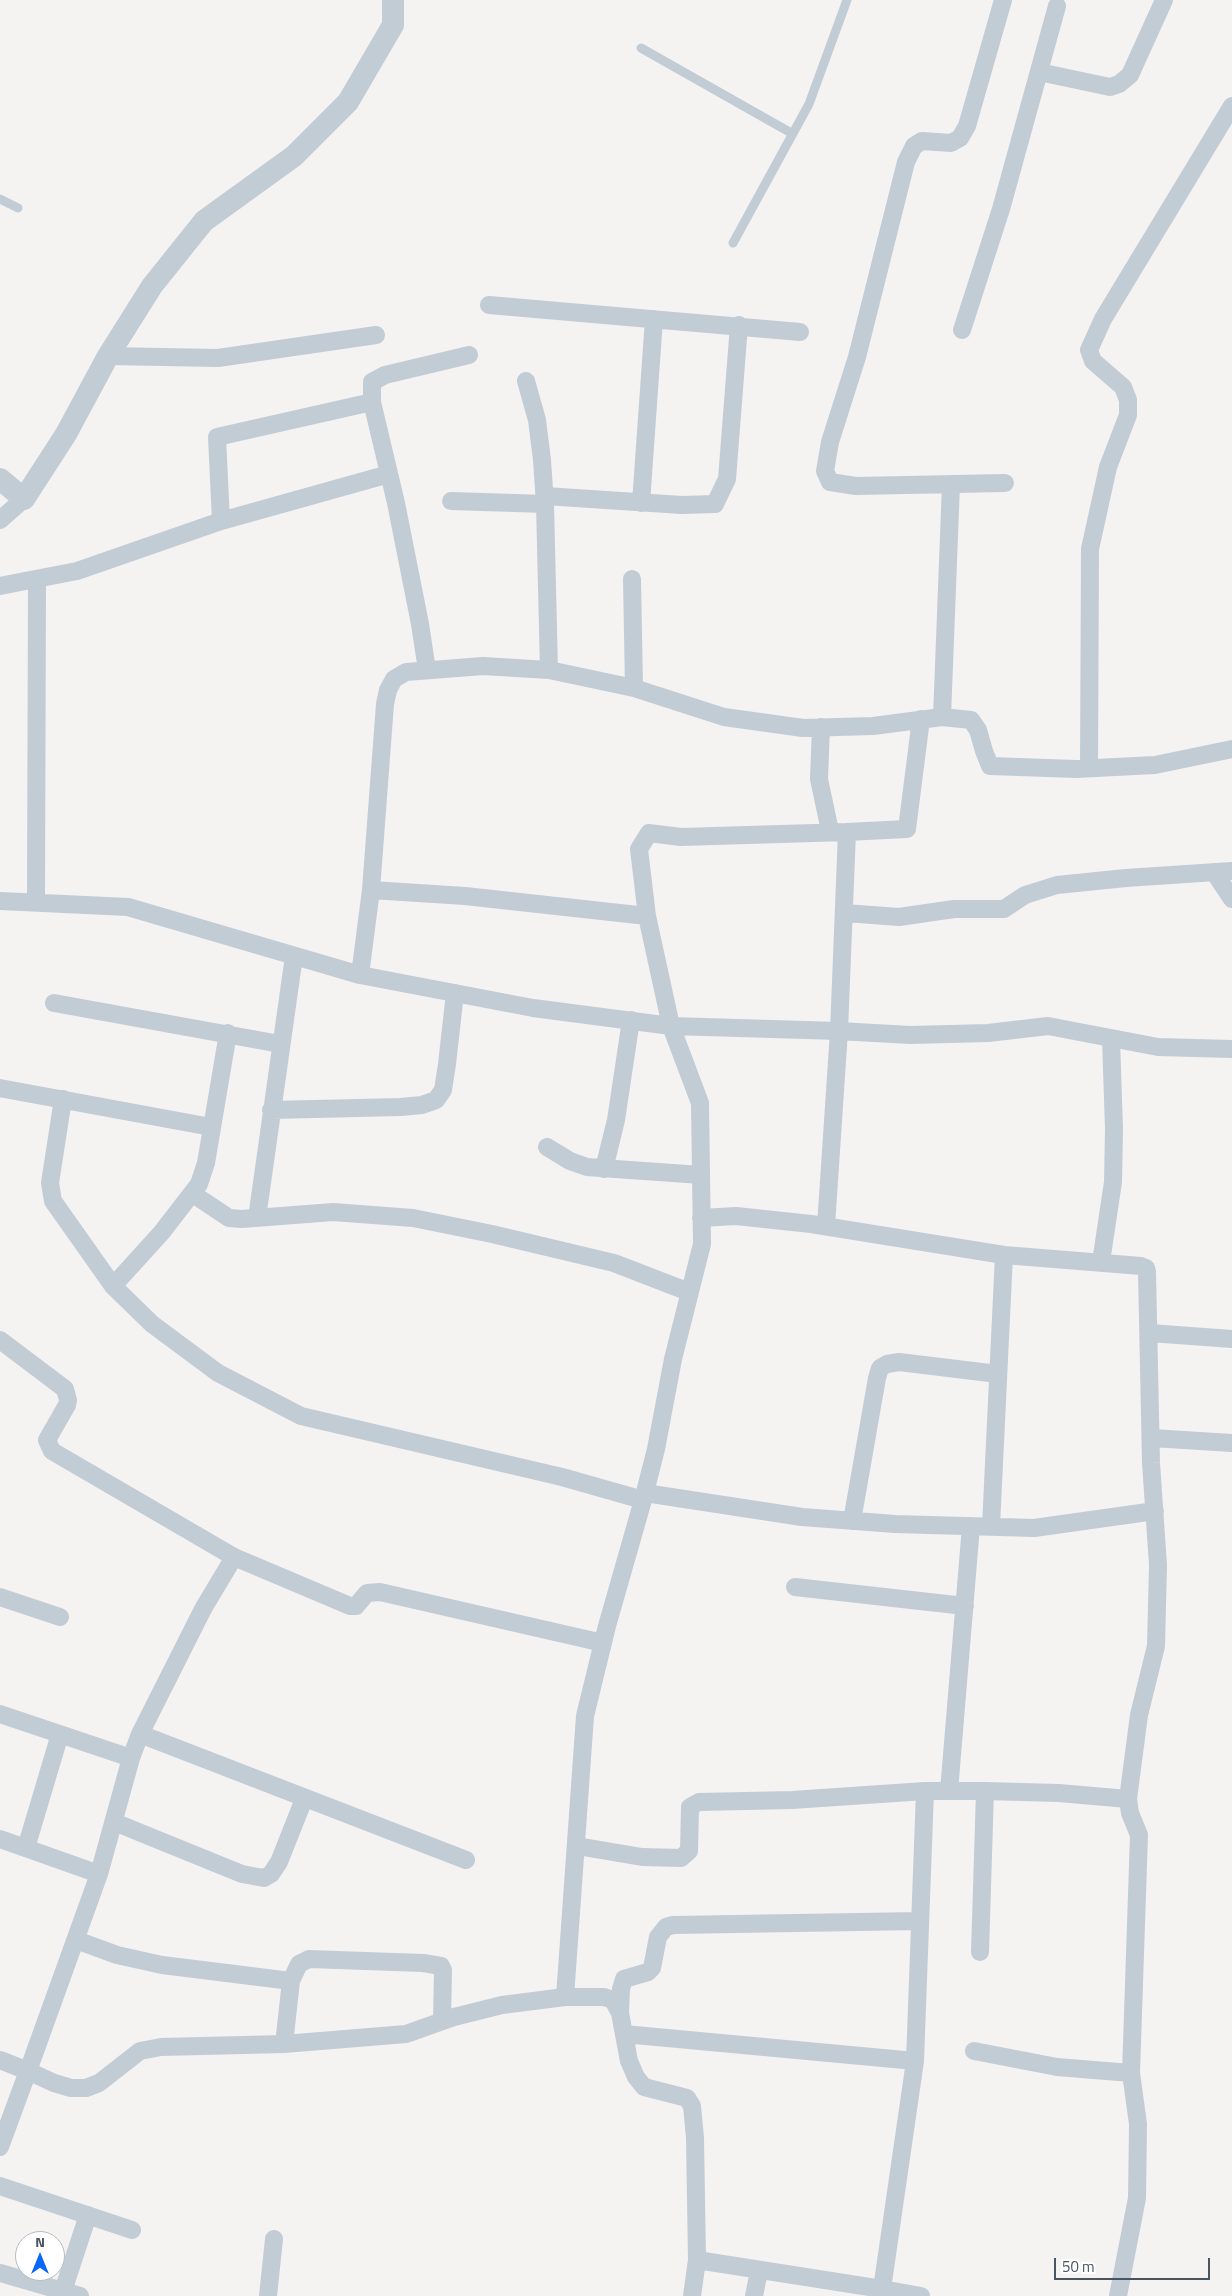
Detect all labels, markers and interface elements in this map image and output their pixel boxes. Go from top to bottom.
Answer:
north arrow [15,2231,65,2281]
text: N [35,2231,45,2252]
scale bar [1057,2248,1213,2280]
text: 50 m [1062,2255,1095,2278]

